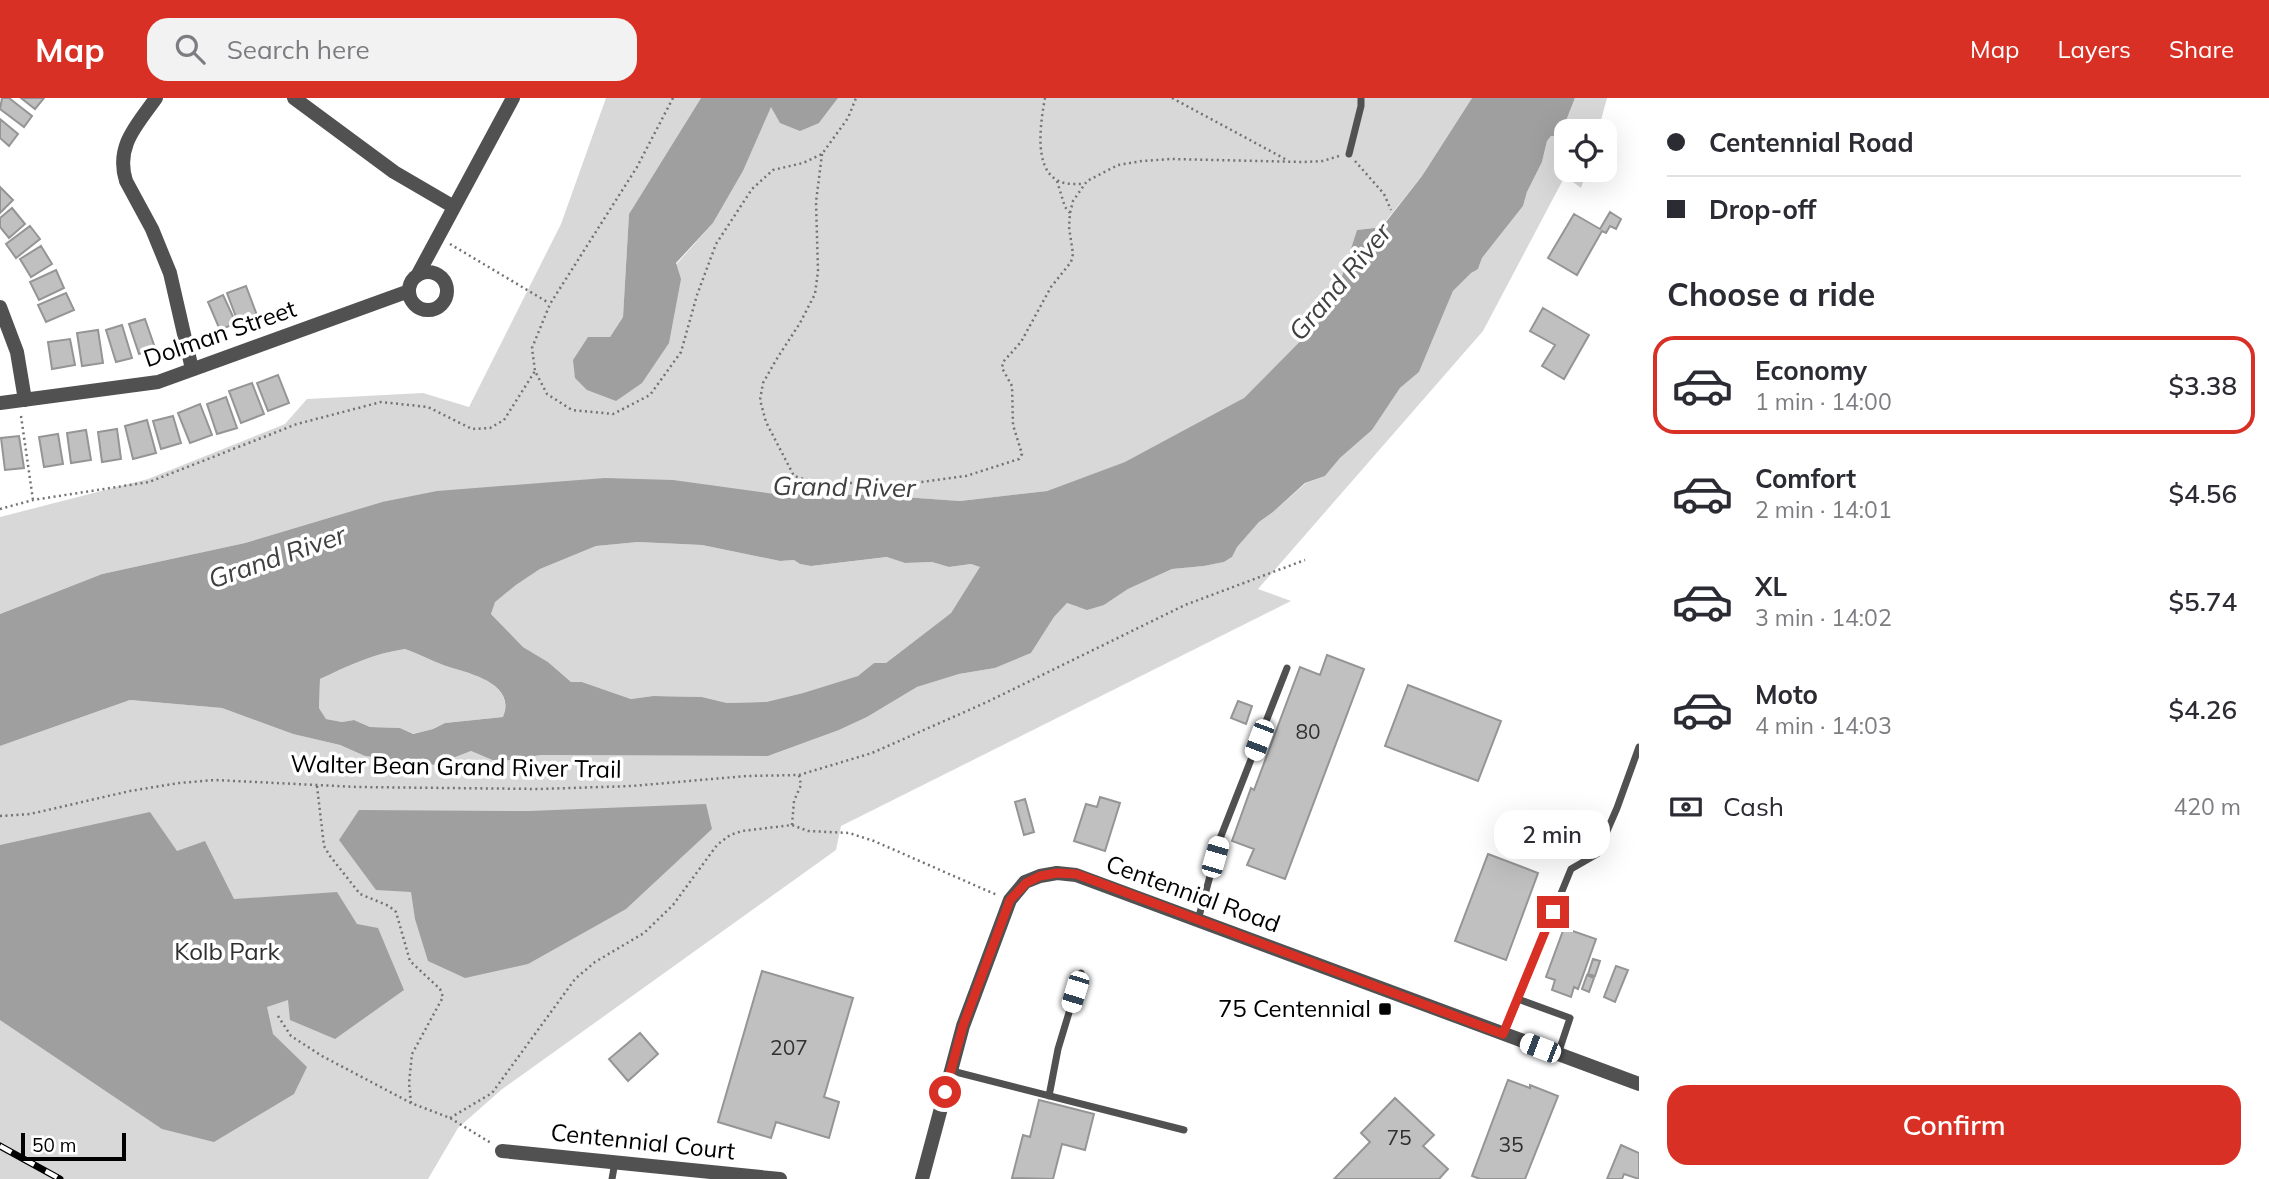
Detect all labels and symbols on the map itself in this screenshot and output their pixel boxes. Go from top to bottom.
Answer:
water label: Grand River [1281,215,1399,347]
street label: Dolman Street [139,293,300,373]
water label: Grand River [772,469,917,504]
water label: Grand River [204,517,351,595]
car [1242,717,1277,763]
house number: 80 [1295,718,1321,744]
street label: Walter Bean Grand River Trail [290,748,622,784]
callout: 2 min [1495,810,1611,860]
car [1200,834,1231,880]
street label: Centennial Road [1102,848,1284,938]
route end [1537,896,1569,928]
park label: Kolb Park [174,936,280,966]
car [1059,969,1092,1015]
place label: 75 Centennial [1218,993,1371,1023]
marker: 75 Centennial [1377,1001,1393,1017]
car [1517,1031,1564,1065]
house number: 207 [770,1034,808,1060]
route start [929,1076,961,1108]
street label: Centennial Court [549,1116,737,1166]
house number: 75 [1386,1124,1412,1150]
scale bar [21,1130,126,1162]
house number: 35 [1498,1131,1524,1157]

